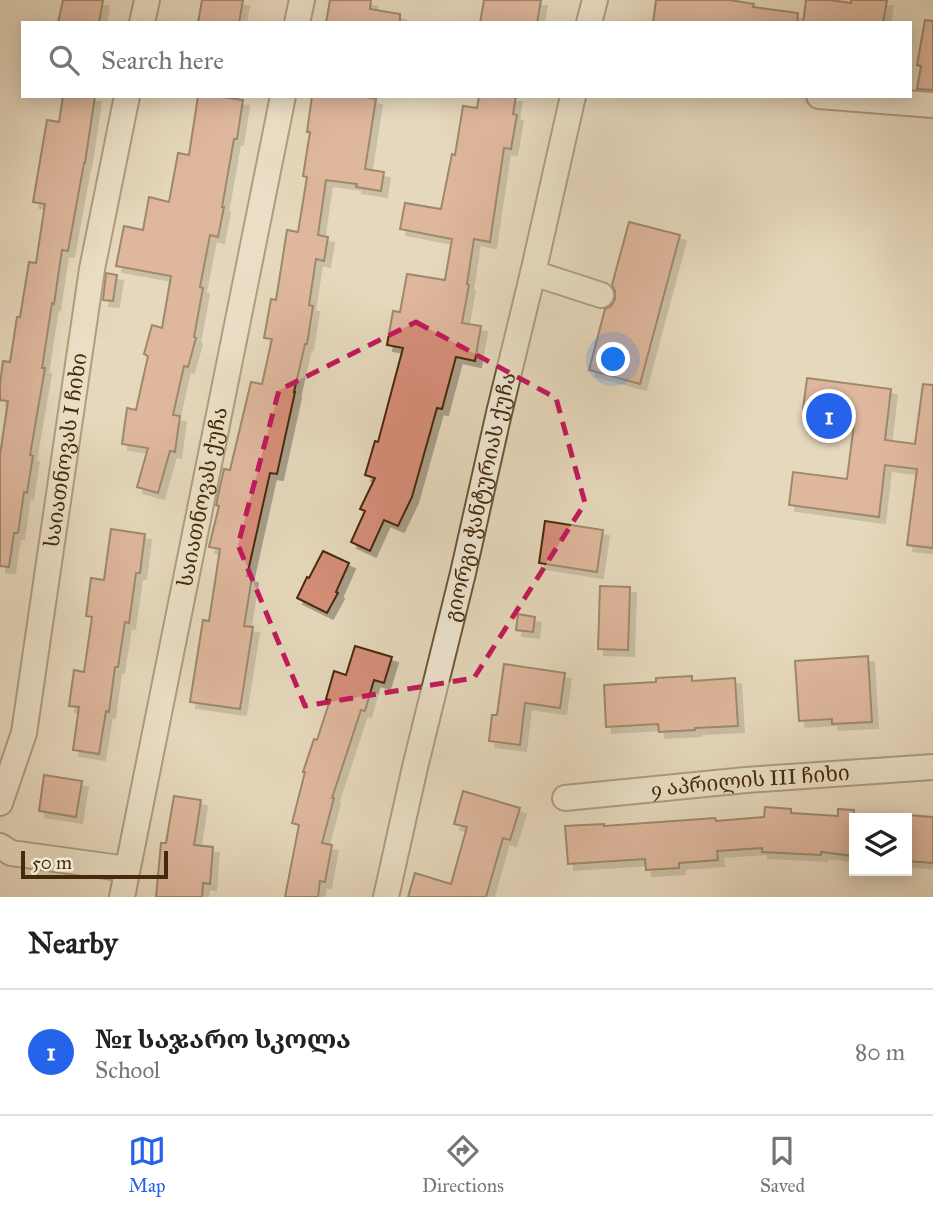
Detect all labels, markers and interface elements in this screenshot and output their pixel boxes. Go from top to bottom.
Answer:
search box [21,21,912,98]
icon: search [45,41,83,79]
text: Search here [101,44,224,76]
your location [596,342,630,376]
street label: საიათნოვას I ჩიხი [38,351,93,549]
street label: გიორგი ჭანტურიას ქუჩა [438,370,521,624]
pin: 1 [806,390,852,442]
street label: საიათნოვას ქუჩა [172,405,233,589]
street label: 9 აპრილის III ჩიხი [649,760,851,802]
map controls [849,813,912,876]
button: layers [849,813,912,876]
scale bar [21,848,168,880]
text: 50 m [32,851,72,874]
text: Nearby [28,925,118,961]
text: №1 საჯარო სკოლა [95,1023,351,1055]
text: 1 [46,1038,56,1066]
text: 80 m [855,1038,905,1066]
text: School [95,1056,160,1084]
tab: Map [128,1132,166,1197]
tab: Directions [422,1132,504,1197]
tab: Saved [760,1132,805,1197]

